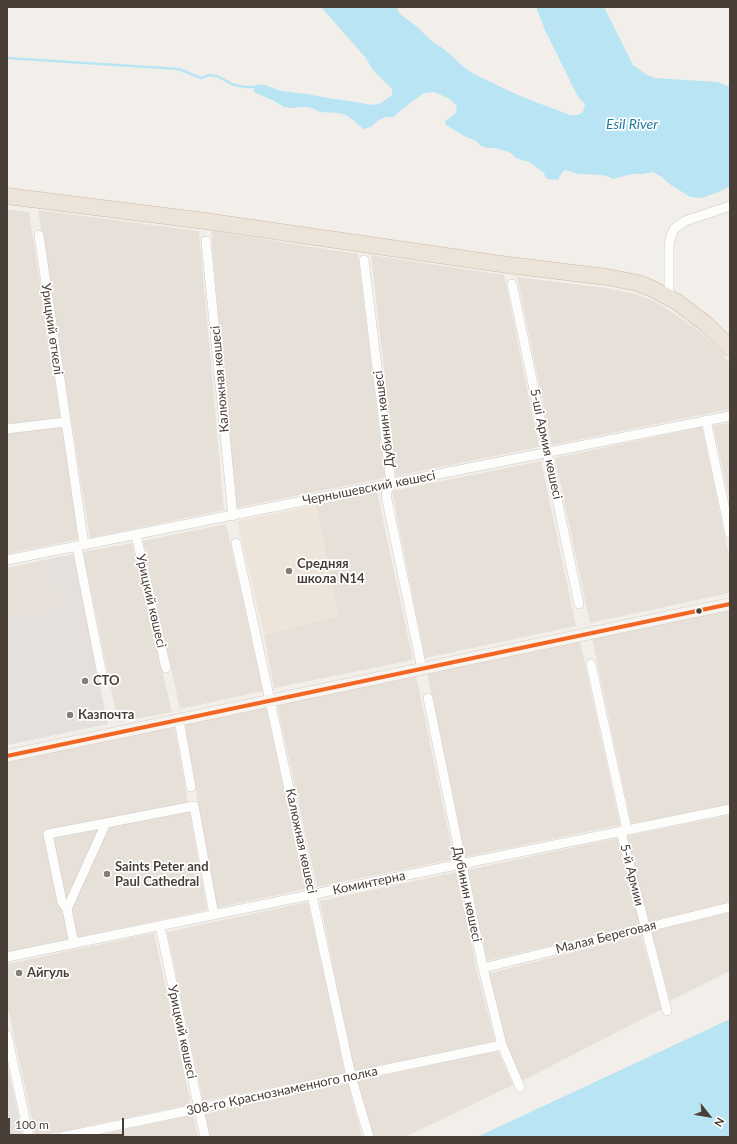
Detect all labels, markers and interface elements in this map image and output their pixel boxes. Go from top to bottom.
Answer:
water label: Esil River [606,116,658,132]
street label: Урицкий өткелі [38,282,66,376]
street label: Калюжная көшесі [208,325,232,433]
street label: Дубинин көшесі [370,370,398,468]
street label: 5-ші Армия көшесі [527,387,565,501]
street label: Чернышевский көшесі [301,467,437,509]
street label: Урицкий көшесі [133,553,169,649]
place label: Средняя школа N14 [297,556,365,587]
marker: Средняя школа N14 [284,566,294,576]
unlabelled marker [694,606,704,616]
place label: СТО [93,673,120,689]
marker: СТО [80,676,90,686]
place label: Казпочта [78,707,134,723]
marker: Казпочта [65,710,75,720]
street label: Калюжная көшесі [282,787,320,895]
street label: 5-й Армии [617,842,647,908]
street label: Дубинин көшесі [449,845,485,943]
place label: Saints Peter and Paul Cathedral [115,859,209,890]
street label: Коминтерна [331,868,407,898]
marker: Saints Peter and Paul Cathedral [102,869,112,879]
street label: Малая Береговая [554,917,658,957]
place label: Айгуль [27,965,69,981]
marker: Айгуль [14,968,24,978]
street label: Урицкий көшесі [164,984,200,1080]
street label: 308-го Краснознаменного полка [185,1063,379,1119]
north arrow [689,1096,729,1136]
scale bar [10,1110,126,1136]
text: N [712,1115,727,1129]
text: 100 m [15,1117,49,1132]

